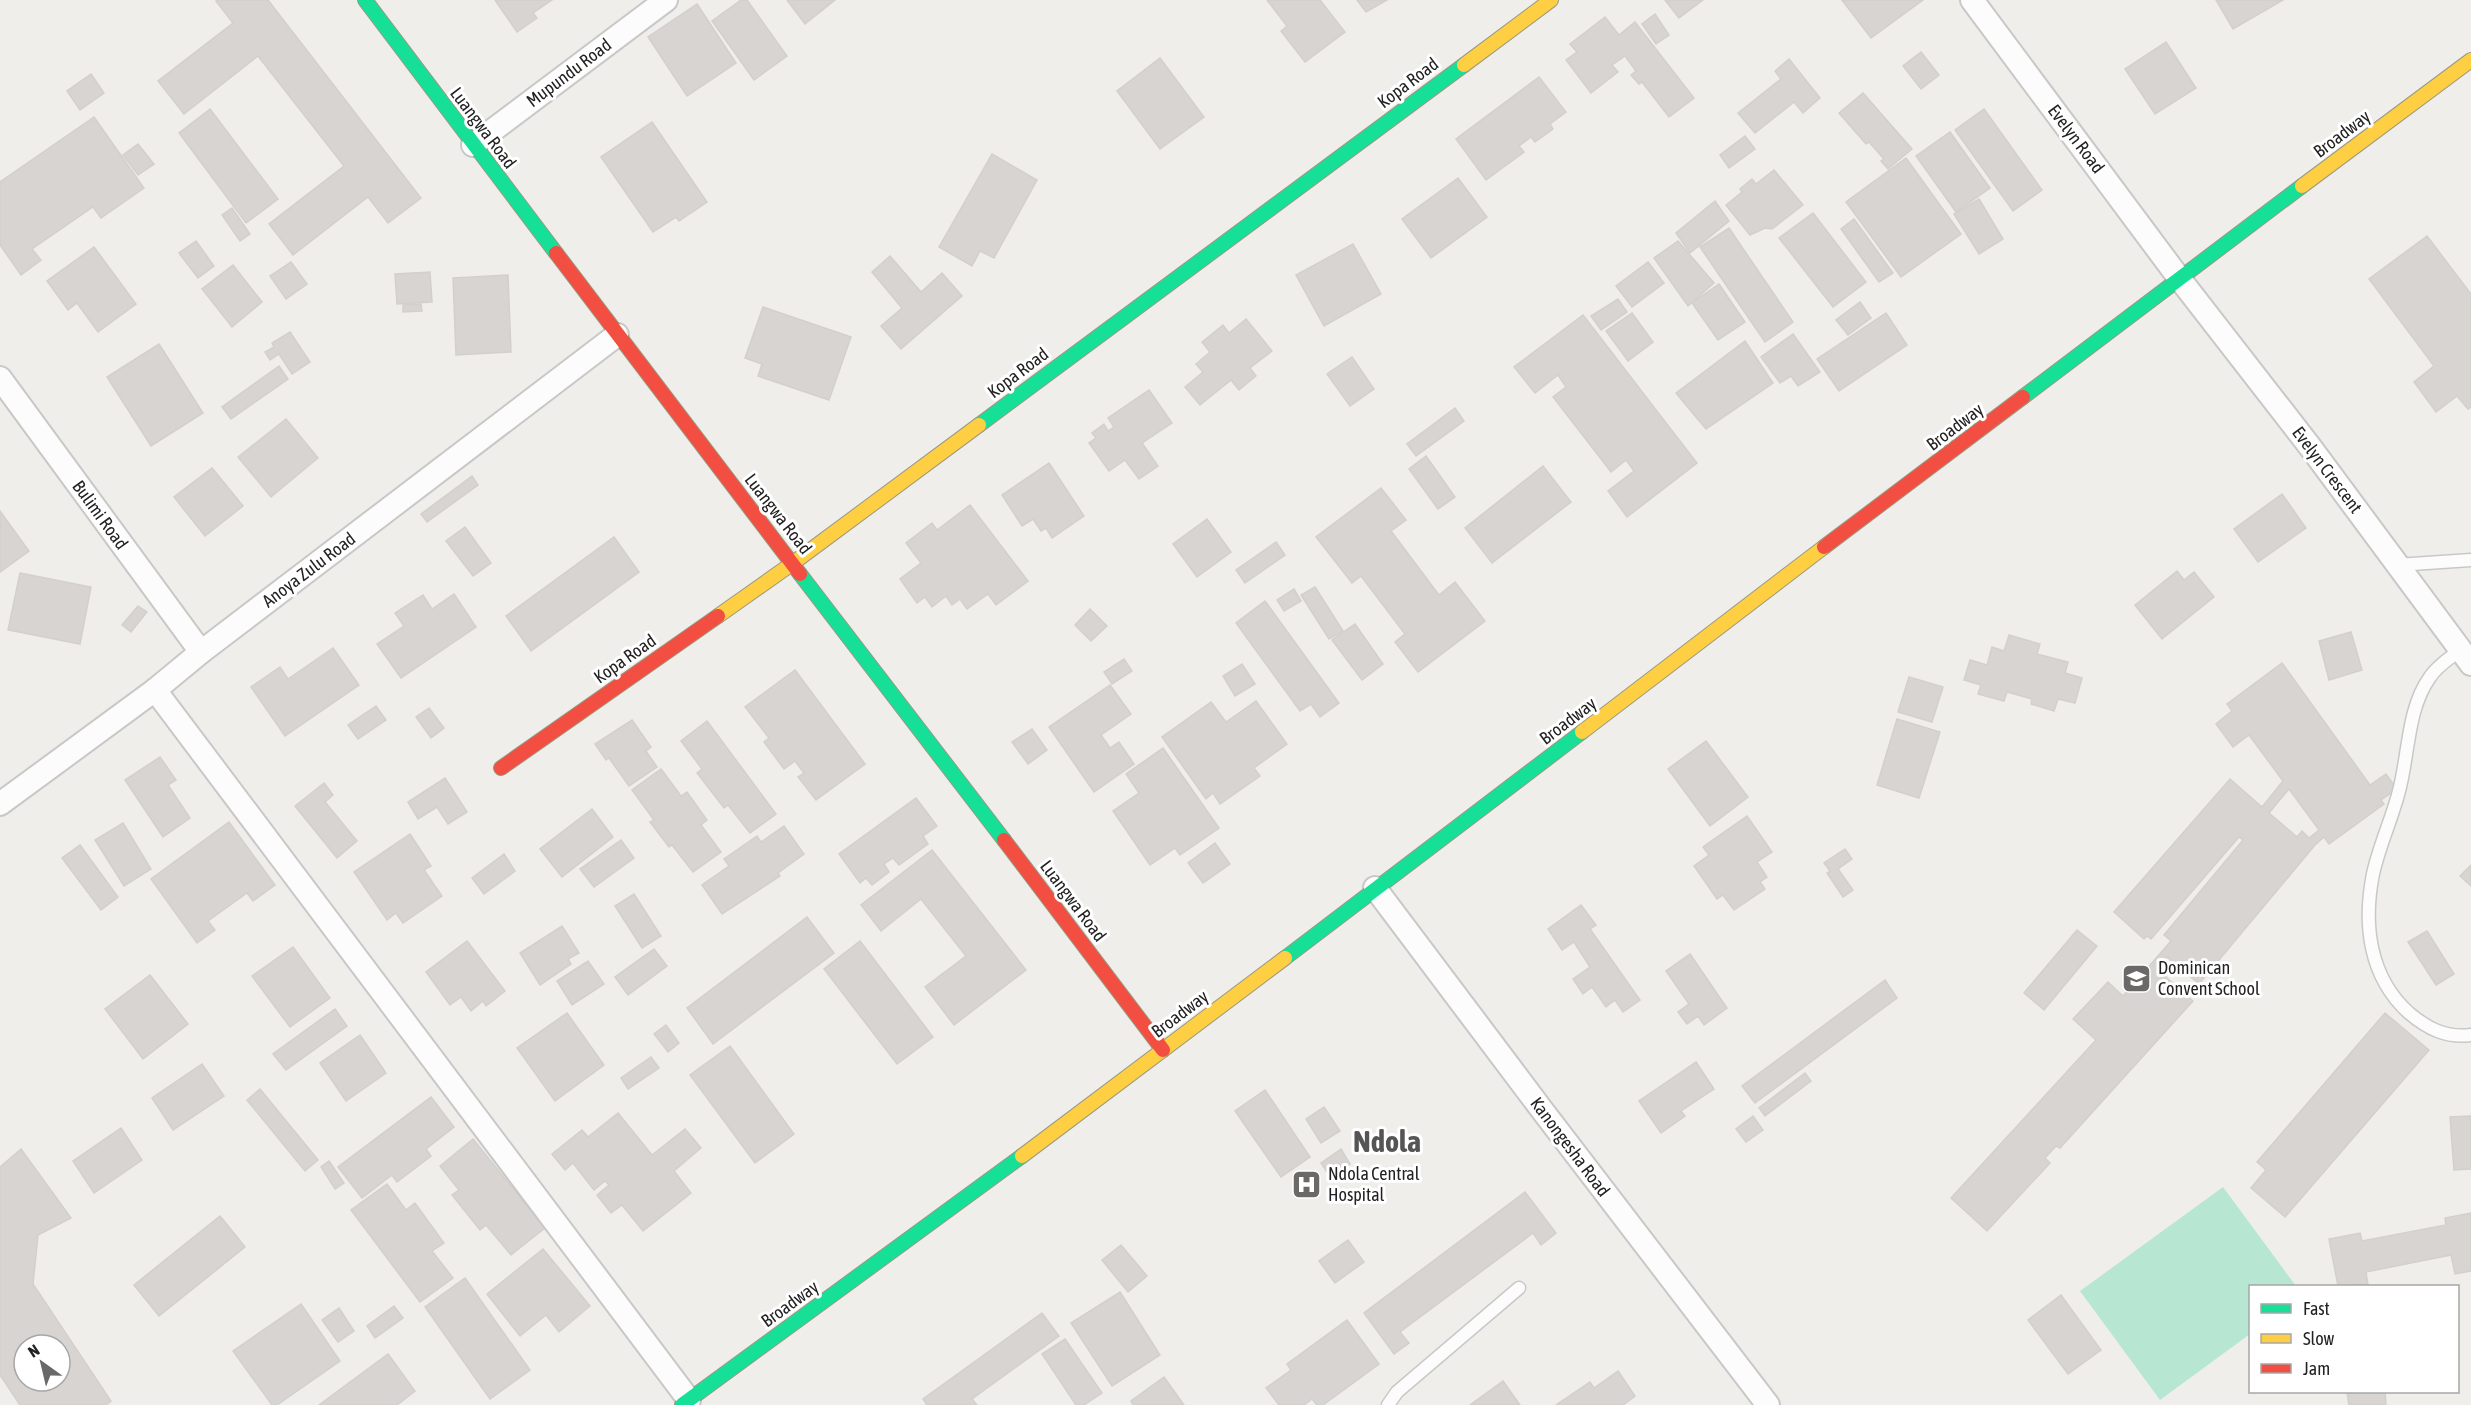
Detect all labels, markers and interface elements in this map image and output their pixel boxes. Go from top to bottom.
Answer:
street label: Mupundu Road [522,34,615,111]
street label: Kopa Road [1373,53,1442,112]
street label: Luangwa Road [446,83,521,172]
street label: Evelyn Road [2044,100,2109,177]
street label: Broadway [2309,105,2374,162]
street label: Kopa Road [983,343,1052,402]
street label: Broadway [1922,398,1987,455]
street label: Evelyn Crescent [2288,422,2367,517]
street label: Luangwa Road [740,469,816,558]
street label: Bulimi Road [68,476,132,553]
street label: Anoya Zulu Road [258,528,359,611]
street label: Kopa Road [590,630,660,687]
street label: Broadway [1535,692,1600,749]
street label: Luangwa Road [1036,856,1111,945]
place label: Dominican Convent School [2158,957,2260,999]
school or university icon: Dominican Convent School [2121,962,2153,994]
street label: Broadway [1147,985,1212,1042]
street label: Kanongesha Road [1526,1093,1614,1200]
district label: Ndola [1353,1124,1421,1158]
place label: Ndola Central Hospital [1328,1163,1420,1205]
hospital icon: Ndola Central Hospital [1291,1168,1323,1200]
street label: Broadway [757,1276,822,1331]
legend [2249,1285,2459,1393]
text: Fast [2303,1298,2330,1319]
text: Slow [2303,1328,2334,1349]
north arrow [12,1333,72,1393]
text: N [25,1340,43,1361]
text: Jam [2303,1358,2330,1379]

